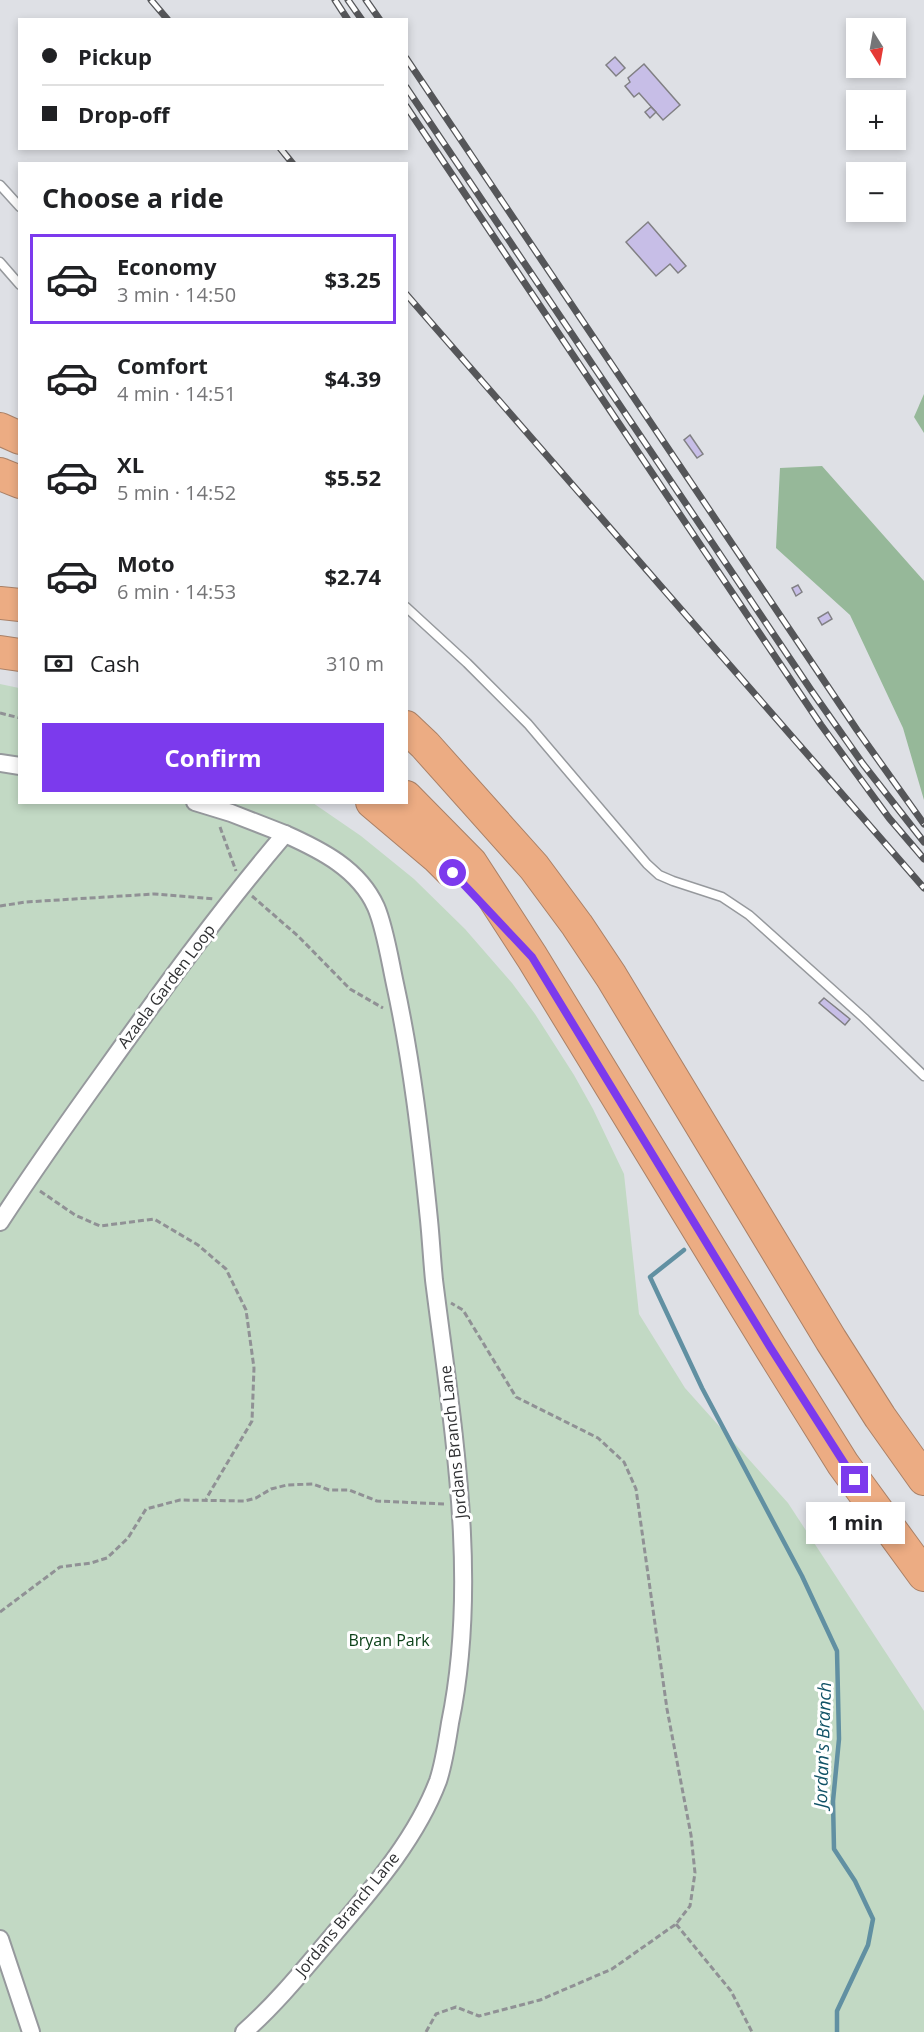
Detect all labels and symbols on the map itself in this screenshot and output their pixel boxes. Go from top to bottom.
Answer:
north arrow [846,18,906,78]
route start [439,859,466,886]
street label: Azaela Garden Loop [112,920,220,1052]
street label: Jordans Branch Lane [434,1364,472,1522]
route end [841,1466,868,1493]
callout: 1 min [806,1501,904,1543]
park label: Bryan Park [348,1629,430,1651]
water label: Jordan's Branch [808,1681,836,1812]
street label: Jordans Branch Lane [289,1847,404,1982]

